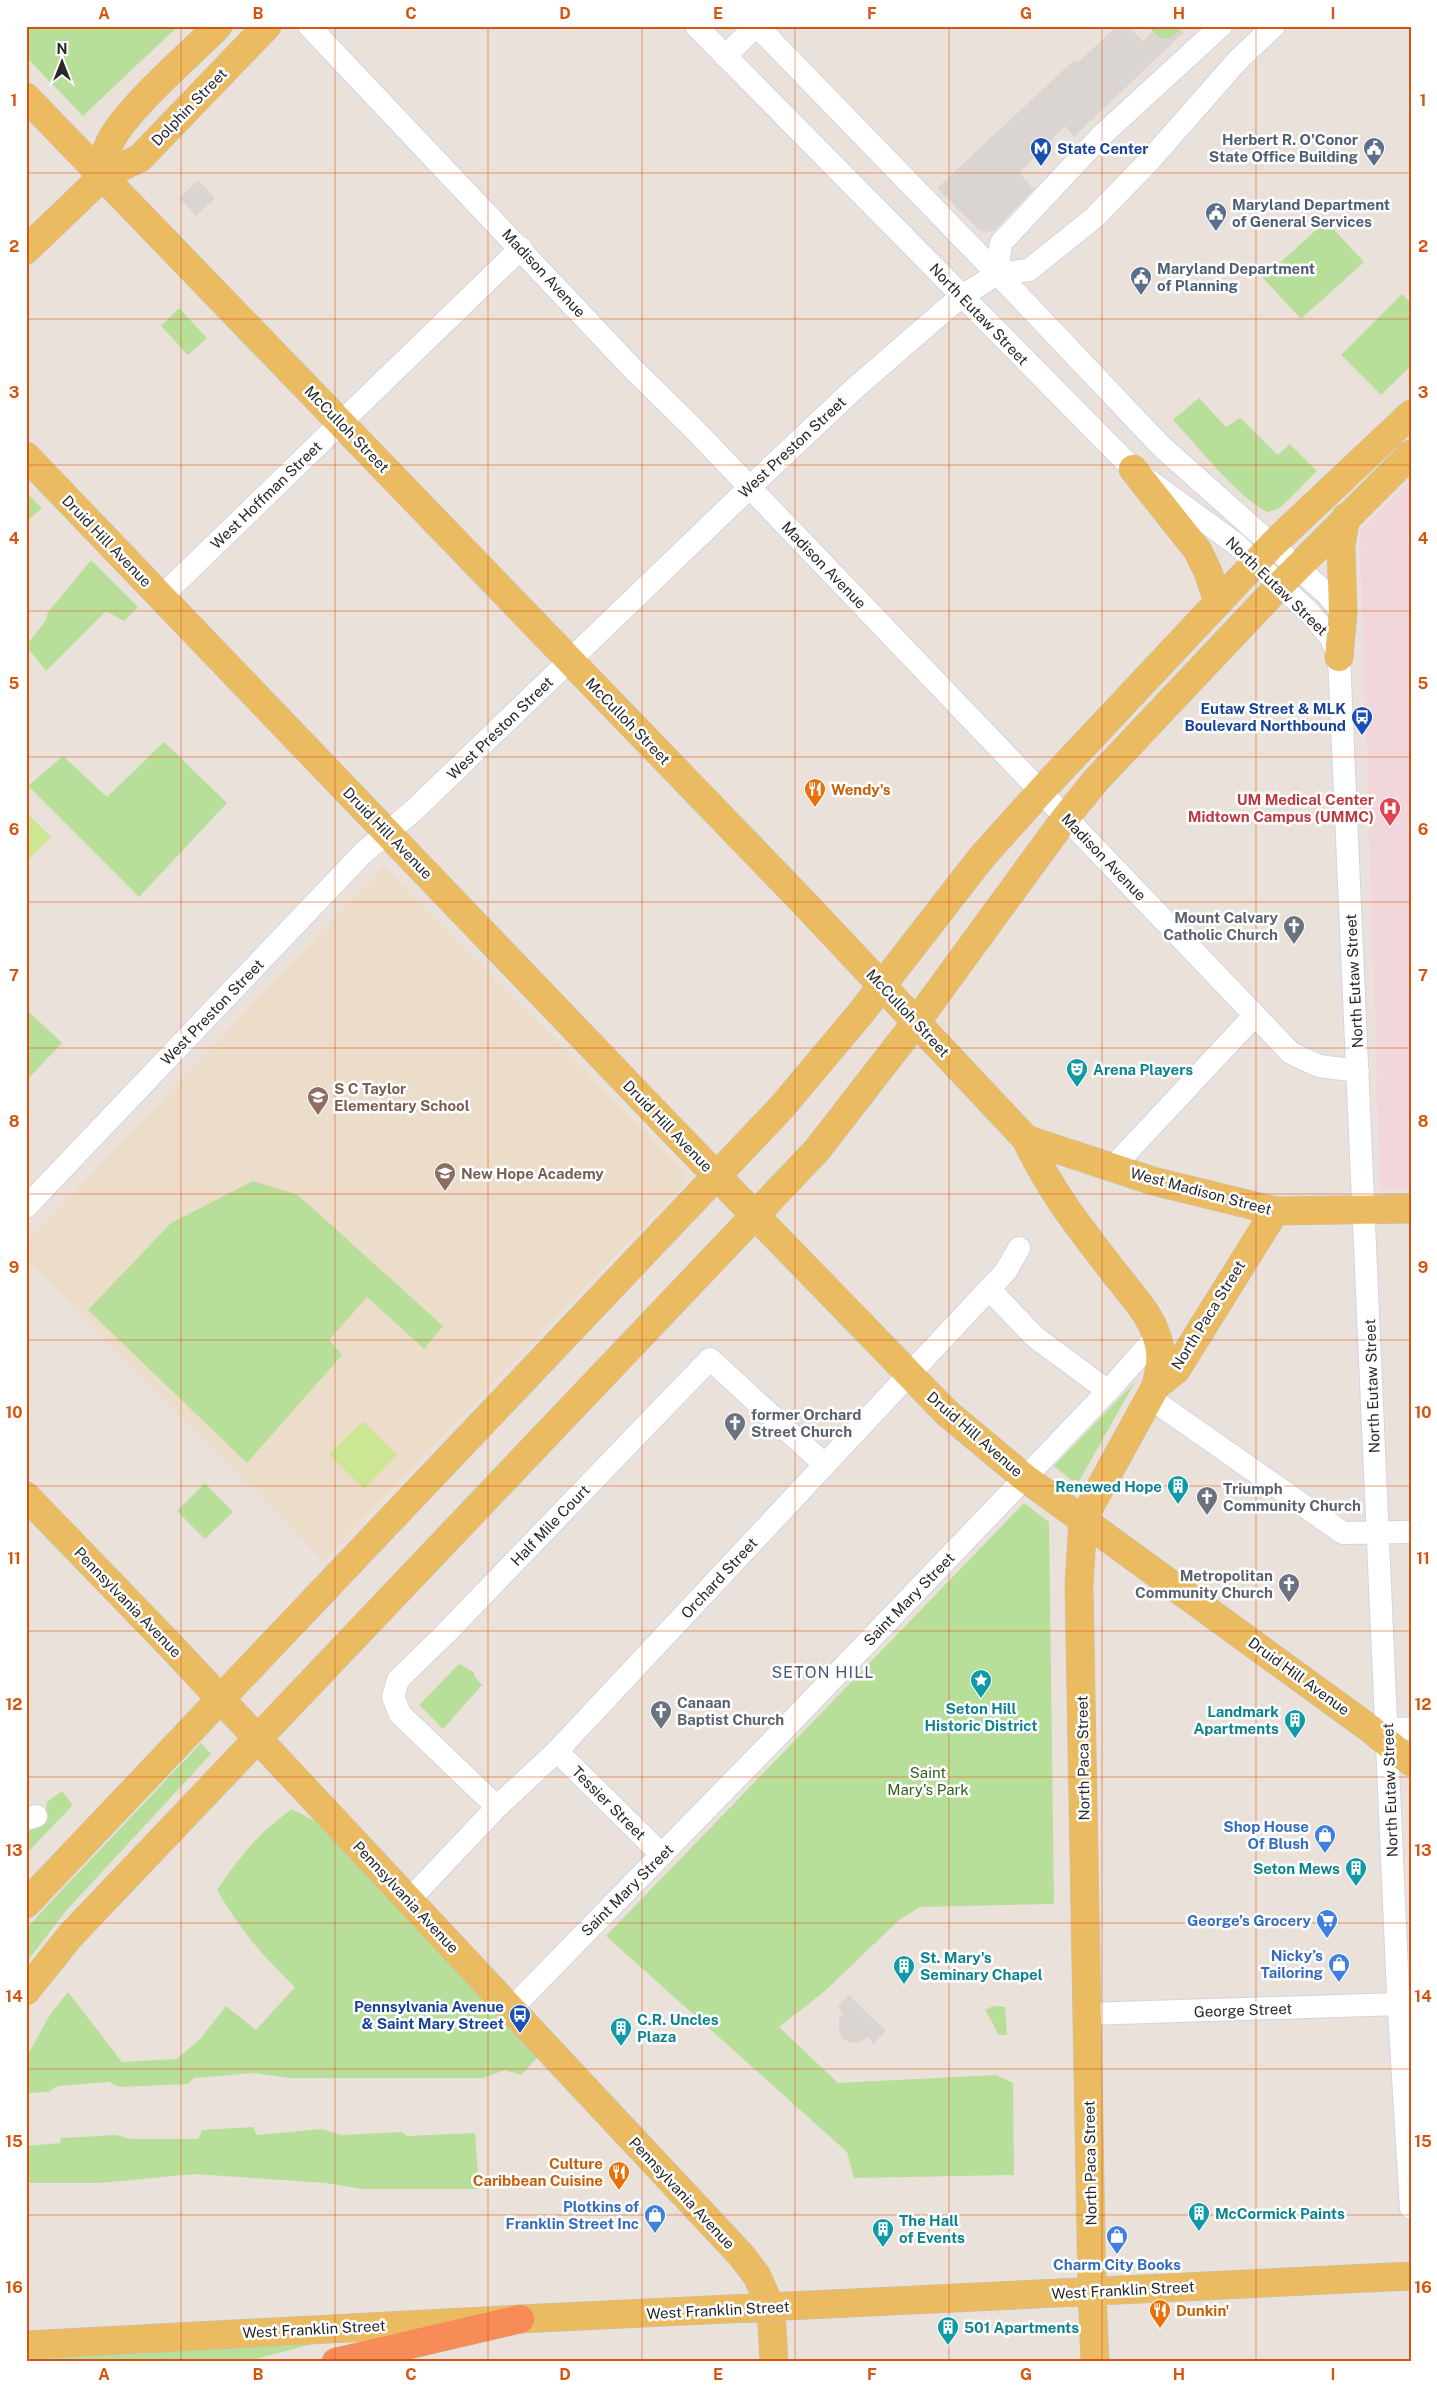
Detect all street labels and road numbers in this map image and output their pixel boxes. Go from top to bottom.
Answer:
street label: Dolphin Street [148,65,230,149]
street label: Madison Avenue [499,225,589,321]
street label: North Eutaw Street [926,260,1032,368]
street label: McCulloh Street [301,382,393,476]
street label: West Preston Street [735,393,849,501]
street label: West Hoffman Street [207,438,325,552]
street label: Druid Hill Avenue [59,492,155,590]
street label: Madison Avenue [778,518,870,612]
street label: North Eutaw Street [1223,533,1331,639]
street label: West Preston Street [444,673,557,783]
street label: McCulloh Street [582,674,674,768]
street label: Druid Hill Avenue [340,784,436,882]
street label: Madison Avenue [1058,810,1150,904]
street label: North Eutaw Street [1342,913,1366,1049]
street label: West Preston Street [157,955,267,1068]
street label: McCulloh Street [863,966,953,1060]
street label: Druid Hill Avenue [620,1077,716,1175]
street label: West Madison Street [1129,1164,1274,1218]
street label: North Paca Street [1168,1257,1248,1372]
street label: North Eutaw Street [1361,1318,1383,1453]
street label: Druid Hill Avenue [924,1388,1026,1480]
street label: Half Mile Court [507,1481,593,1569]
street label: Orchard Street [677,1534,761,1622]
street label: Pennsylvania Avenue [71,1543,185,1661]
street label: Saint Mary Street [860,1549,958,1649]
street label: Druid Hill Avenue [1245,1634,1353,1718]
street label: North Paca Street [1073,1695,1093,1821]
street label: North Eutaw Street [1379,1722,1401,1857]
street label: Tessier Street [569,1763,649,1843]
street label: Pennsylvania Avenue [350,1838,462,1956]
street label: Saint Mary Street [578,1840,677,1939]
street label: George Street [1193,2000,1293,2020]
street label: North Paca Street [1080,2100,1100,2226]
street label: Pennsylvania Avenue [626,2134,738,2252]
street label: West Franklin Street [1051,2278,1195,2302]
street label: West Franklin Street [646,2298,790,2322]
street label: West Franklin Street [242,2317,386,2341]

